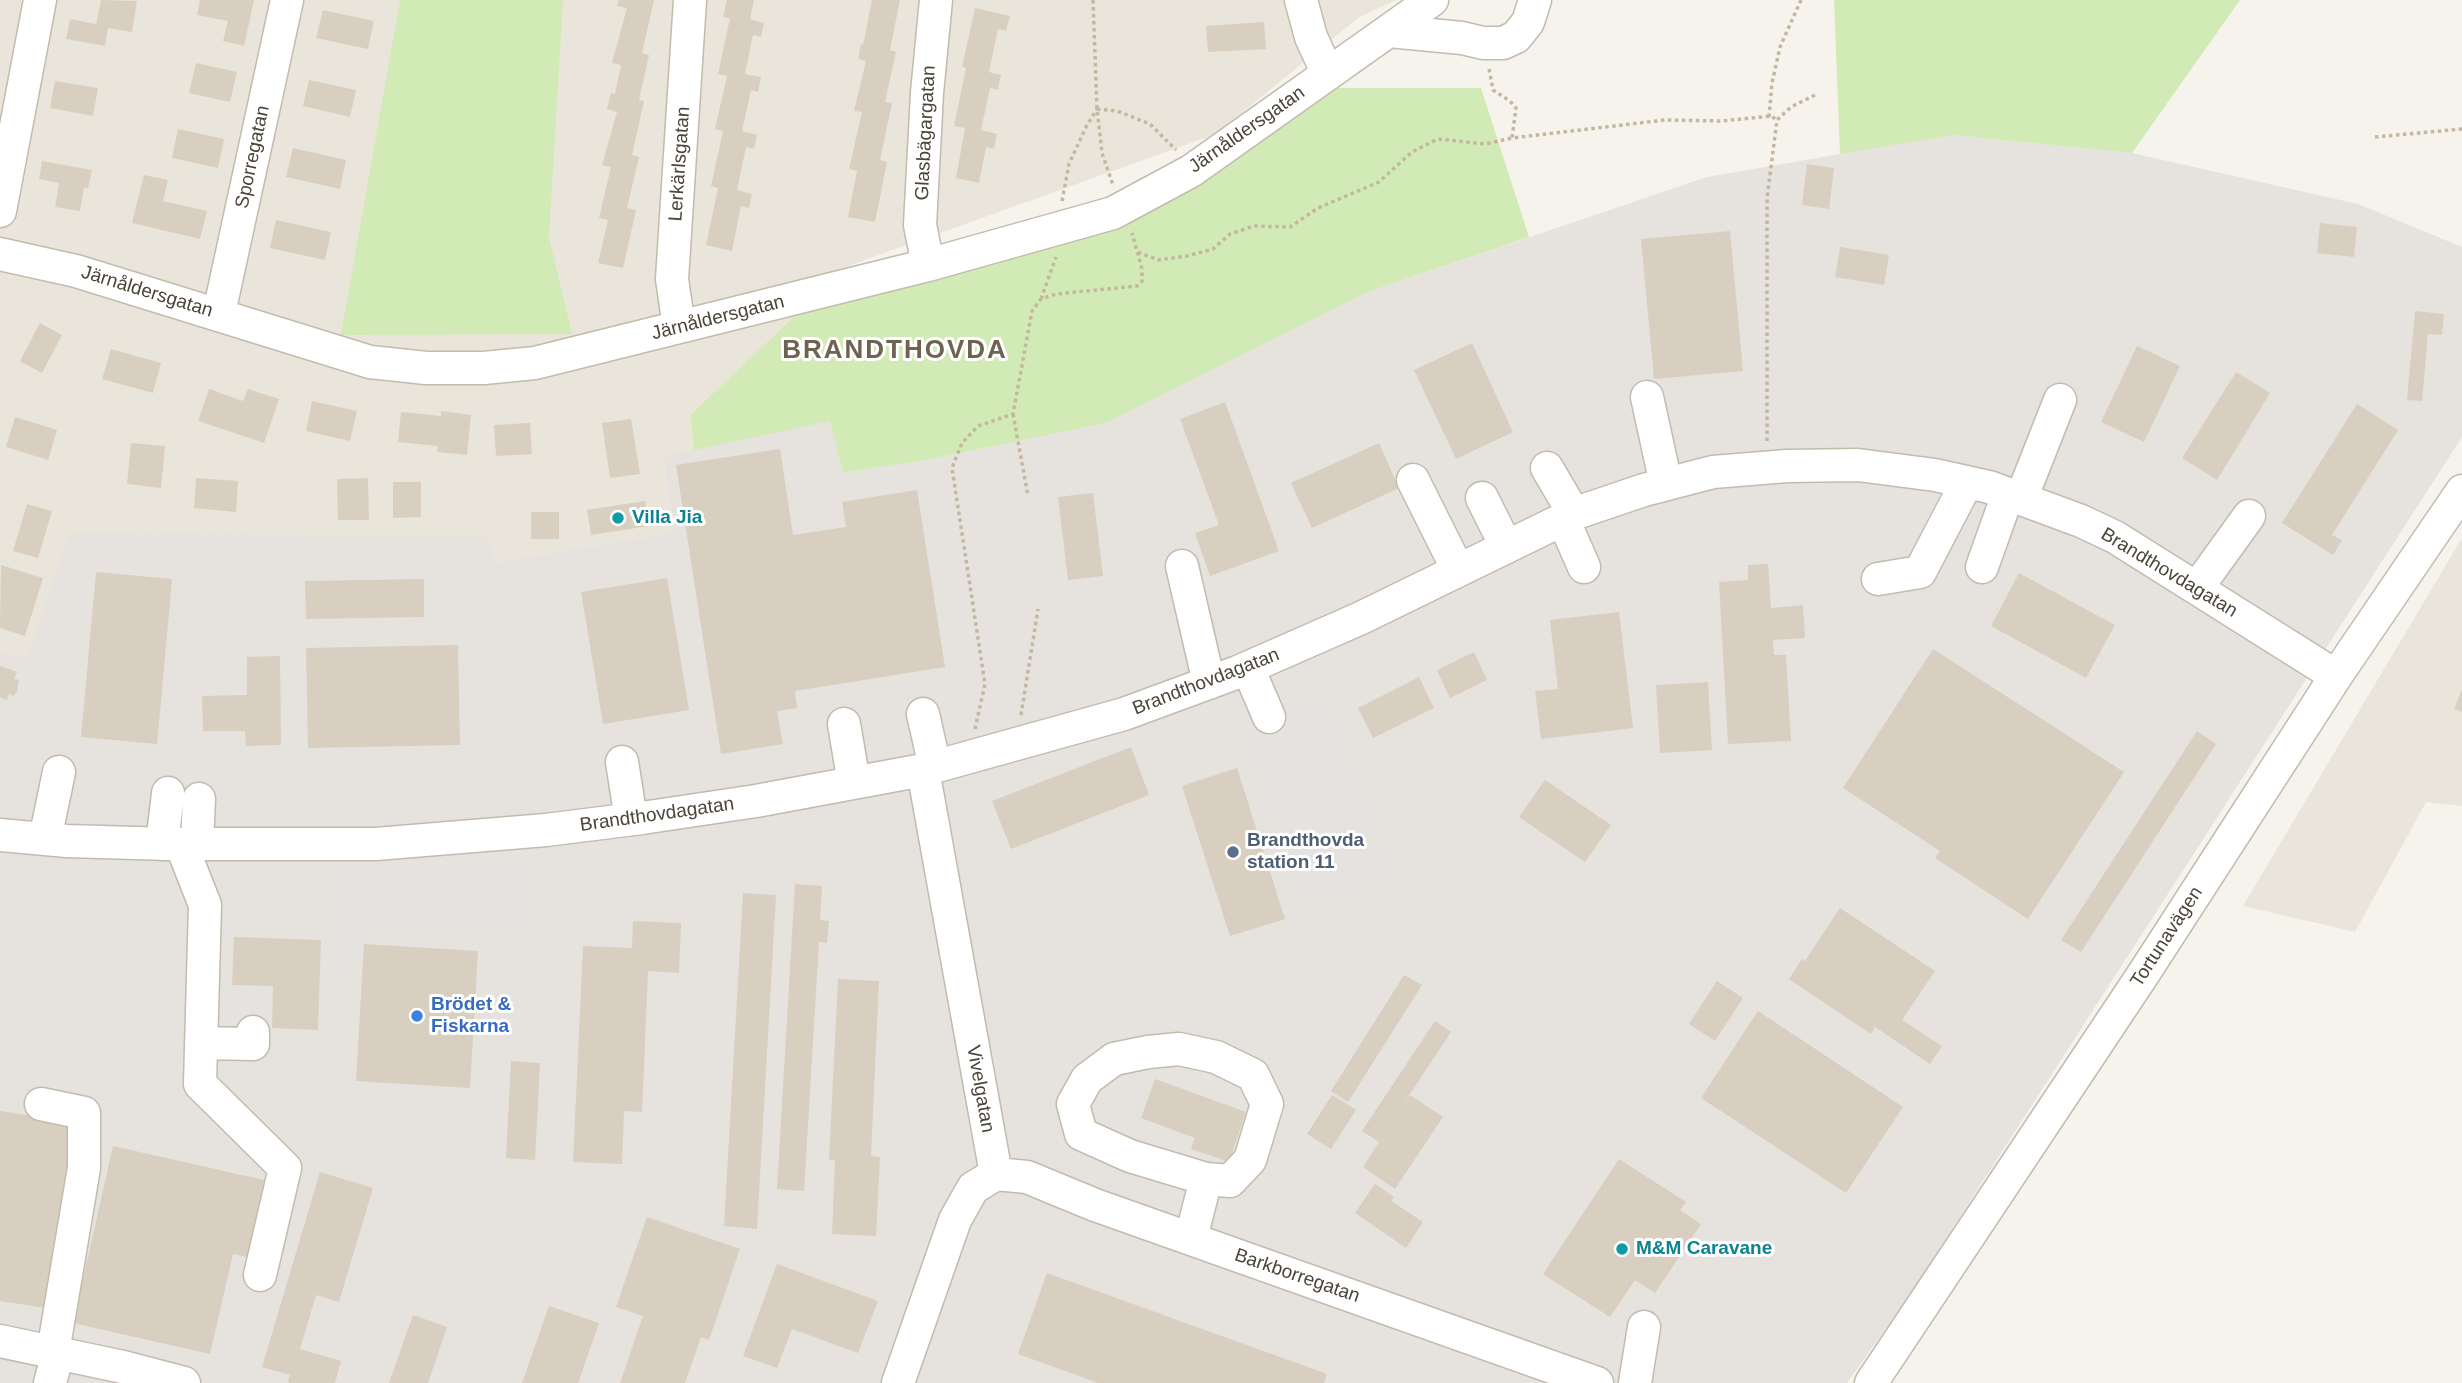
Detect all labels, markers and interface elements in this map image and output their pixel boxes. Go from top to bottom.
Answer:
street label: Glasbägargatan [911,65,941,201]
street label: Järnåldersgatan [1185,82,1309,178]
street label: Sporregatan [231,103,275,211]
street label: Lerkärlsgatan [665,106,695,222]
street label: Järnåldersgatan [79,261,215,323]
street label: Järnåldersgatan [649,290,787,346]
district label: BRANDTHOVDA [784,335,1006,367]
place label: Villa Jia [632,507,702,529]
marker: Villa Jia [610,510,626,526]
street label: Brandthovdagatan [2097,523,2241,623]
street label: Brandthovdagatan [1129,644,1283,720]
street label: Brandthovdagatan [579,793,735,837]
place label: Brandthovda station 11 [1247,830,1364,874]
marker: Brandthovda station 11 [1225,844,1241,860]
street label: Tortunavägen [2126,883,2208,991]
place label: Brödet & Fiskarna [431,994,511,1038]
marker: Brödet & Fiskarna [409,1008,425,1024]
street label: Vivelgatan [961,1043,999,1135]
place label: M&M Caravane [1636,1238,1772,1260]
marker: M&M Caravane [1614,1241,1630,1257]
street label: Barkborregatan [1231,1244,1363,1308]

